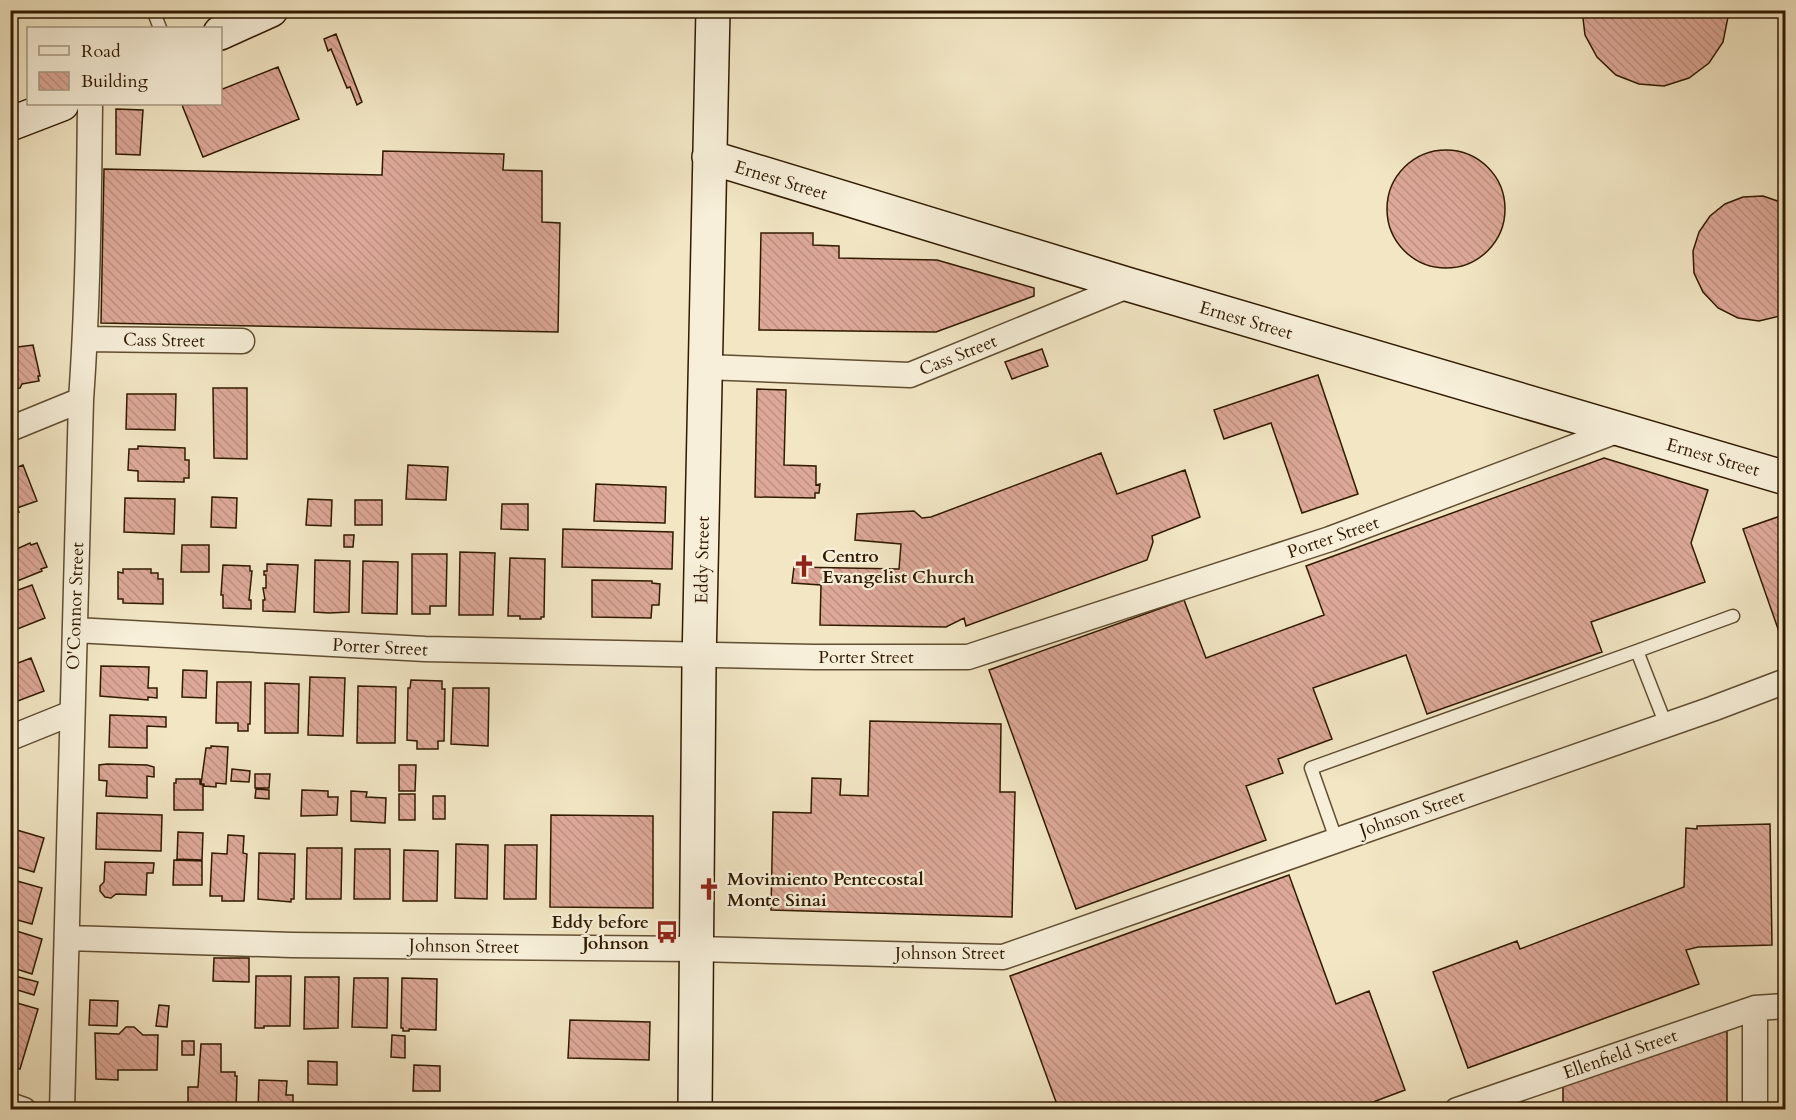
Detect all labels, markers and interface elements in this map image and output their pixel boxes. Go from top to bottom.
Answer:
legend [27,27,222,105]
text: Road [81,39,121,64]
text: Building [81,69,149,94]
street label: Ernest Street [731,154,831,207]
street label: Ernest Street [1196,295,1296,346]
street label: Cass Street [123,327,205,354]
street label: Cass Street [916,328,1001,382]
street label: Ernest Street [1663,432,1763,483]
street label: Porter Street [1284,510,1383,565]
street label: Eddy Street [689,516,716,604]
street label: O'Connor Street [61,541,90,670]
place label: Centro Evangelist Church [822,544,975,590]
church icon: Centro Evangelist Church [791,553,817,579]
street label: Porter Street [332,633,429,662]
street label: Porter Street [818,645,914,670]
street label: Johnson Street [1353,784,1469,844]
place label: Movimiento Pentecostal Monte Sinai [727,867,924,913]
church icon: Movimiento Pentecostal Monte Sinai [696,876,722,902]
place label: Eddy before Johnson [551,910,649,956]
bus stop icon: Eddy before Johnson [654,919,680,945]
street label: Johnson Street [406,933,520,960]
street label: Johnson Street [892,941,1005,966]
street label: Ellenfield Street [1560,1023,1681,1086]

